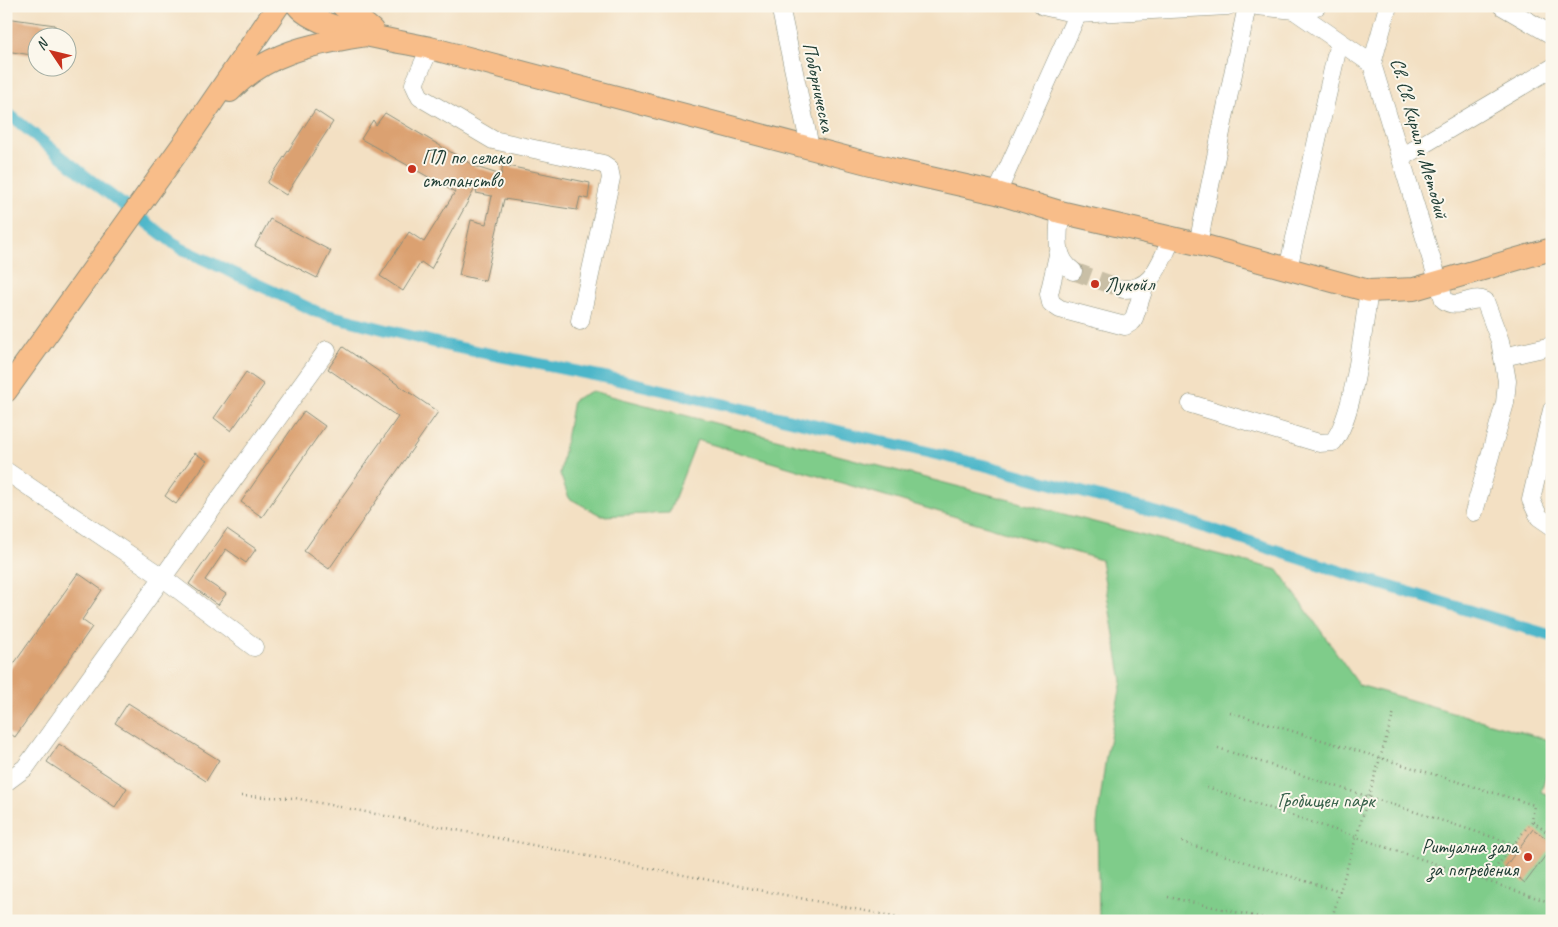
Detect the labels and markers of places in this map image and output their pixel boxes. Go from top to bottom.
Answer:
place label: ПЛ по селско стопанство [422,145,512,193]
marker: ПЛ по селско стопанство [406,163,418,175]
place label: Лукойл [1105,272,1156,297]
marker: Лукойл [1089,278,1101,290]
place label: Ритуална зала за погребения [1422,834,1520,883]
marker: Ритуална зала за погребения [1522,851,1534,863]

